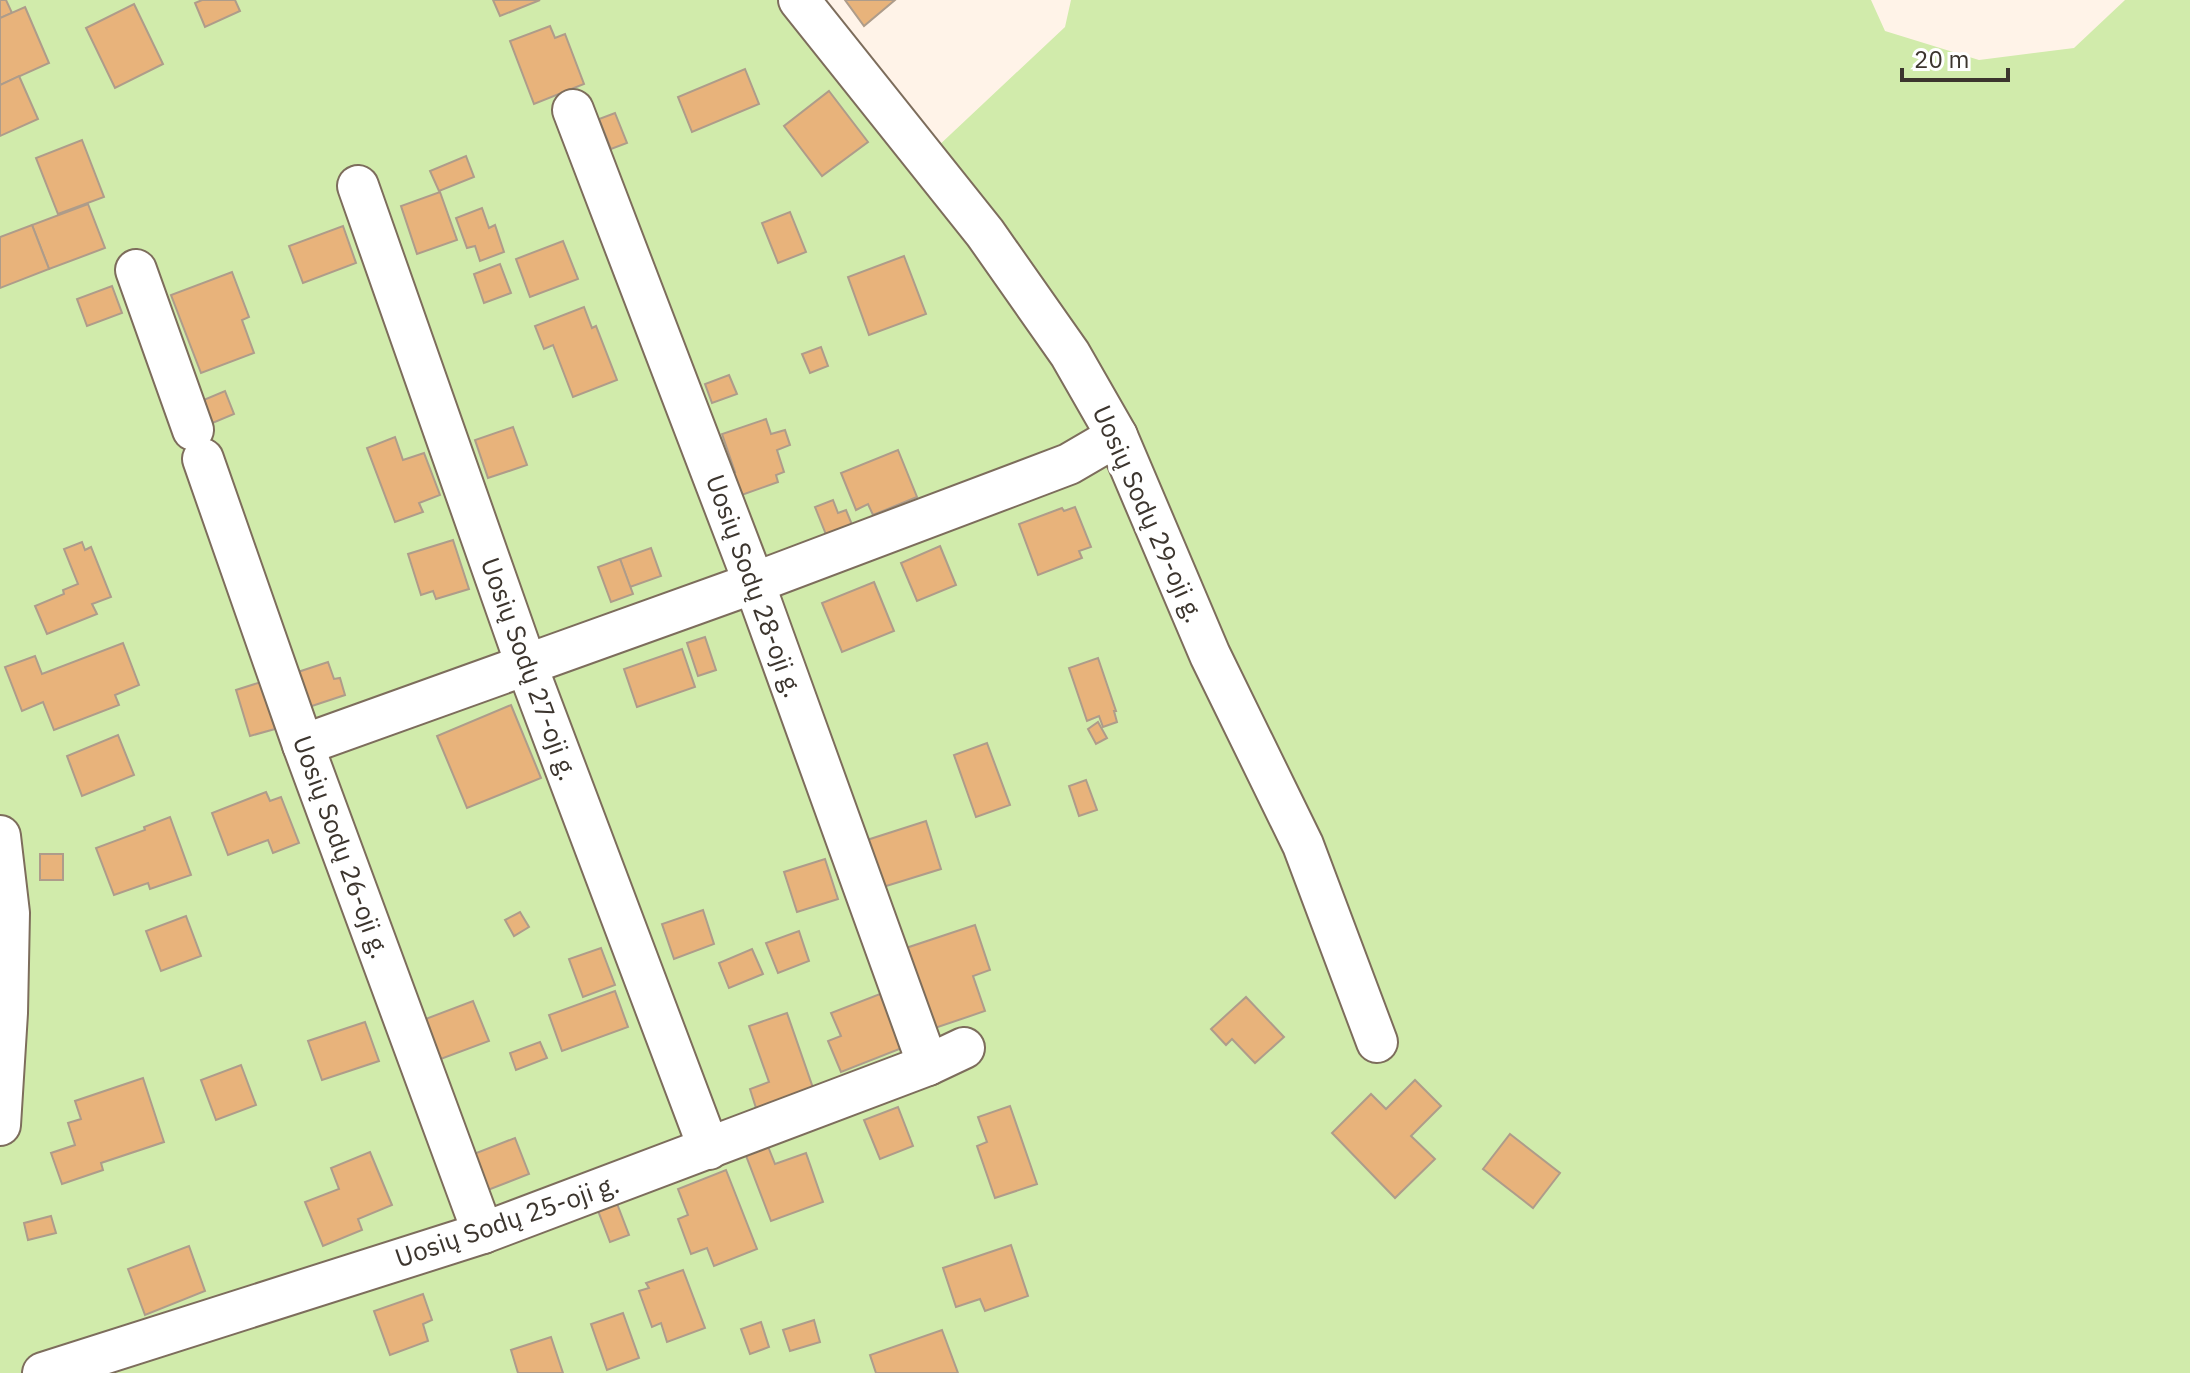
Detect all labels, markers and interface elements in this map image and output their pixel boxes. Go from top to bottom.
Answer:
scale bar [1902,32,2008,82]
text: 20 m [1914,43,1969,75]
street label: Uosių Sodų 29-oji g. [1086,400,1212,628]
street label: Uosių Sodų 28-oji g. [699,470,811,702]
street label: Uosių Sodų 27-oji g. [474,553,586,785]
street label: Uosių Sodų 26-oji g. [286,731,398,963]
street label: Uosių Sodų 25-oji g. [390,1166,623,1274]

